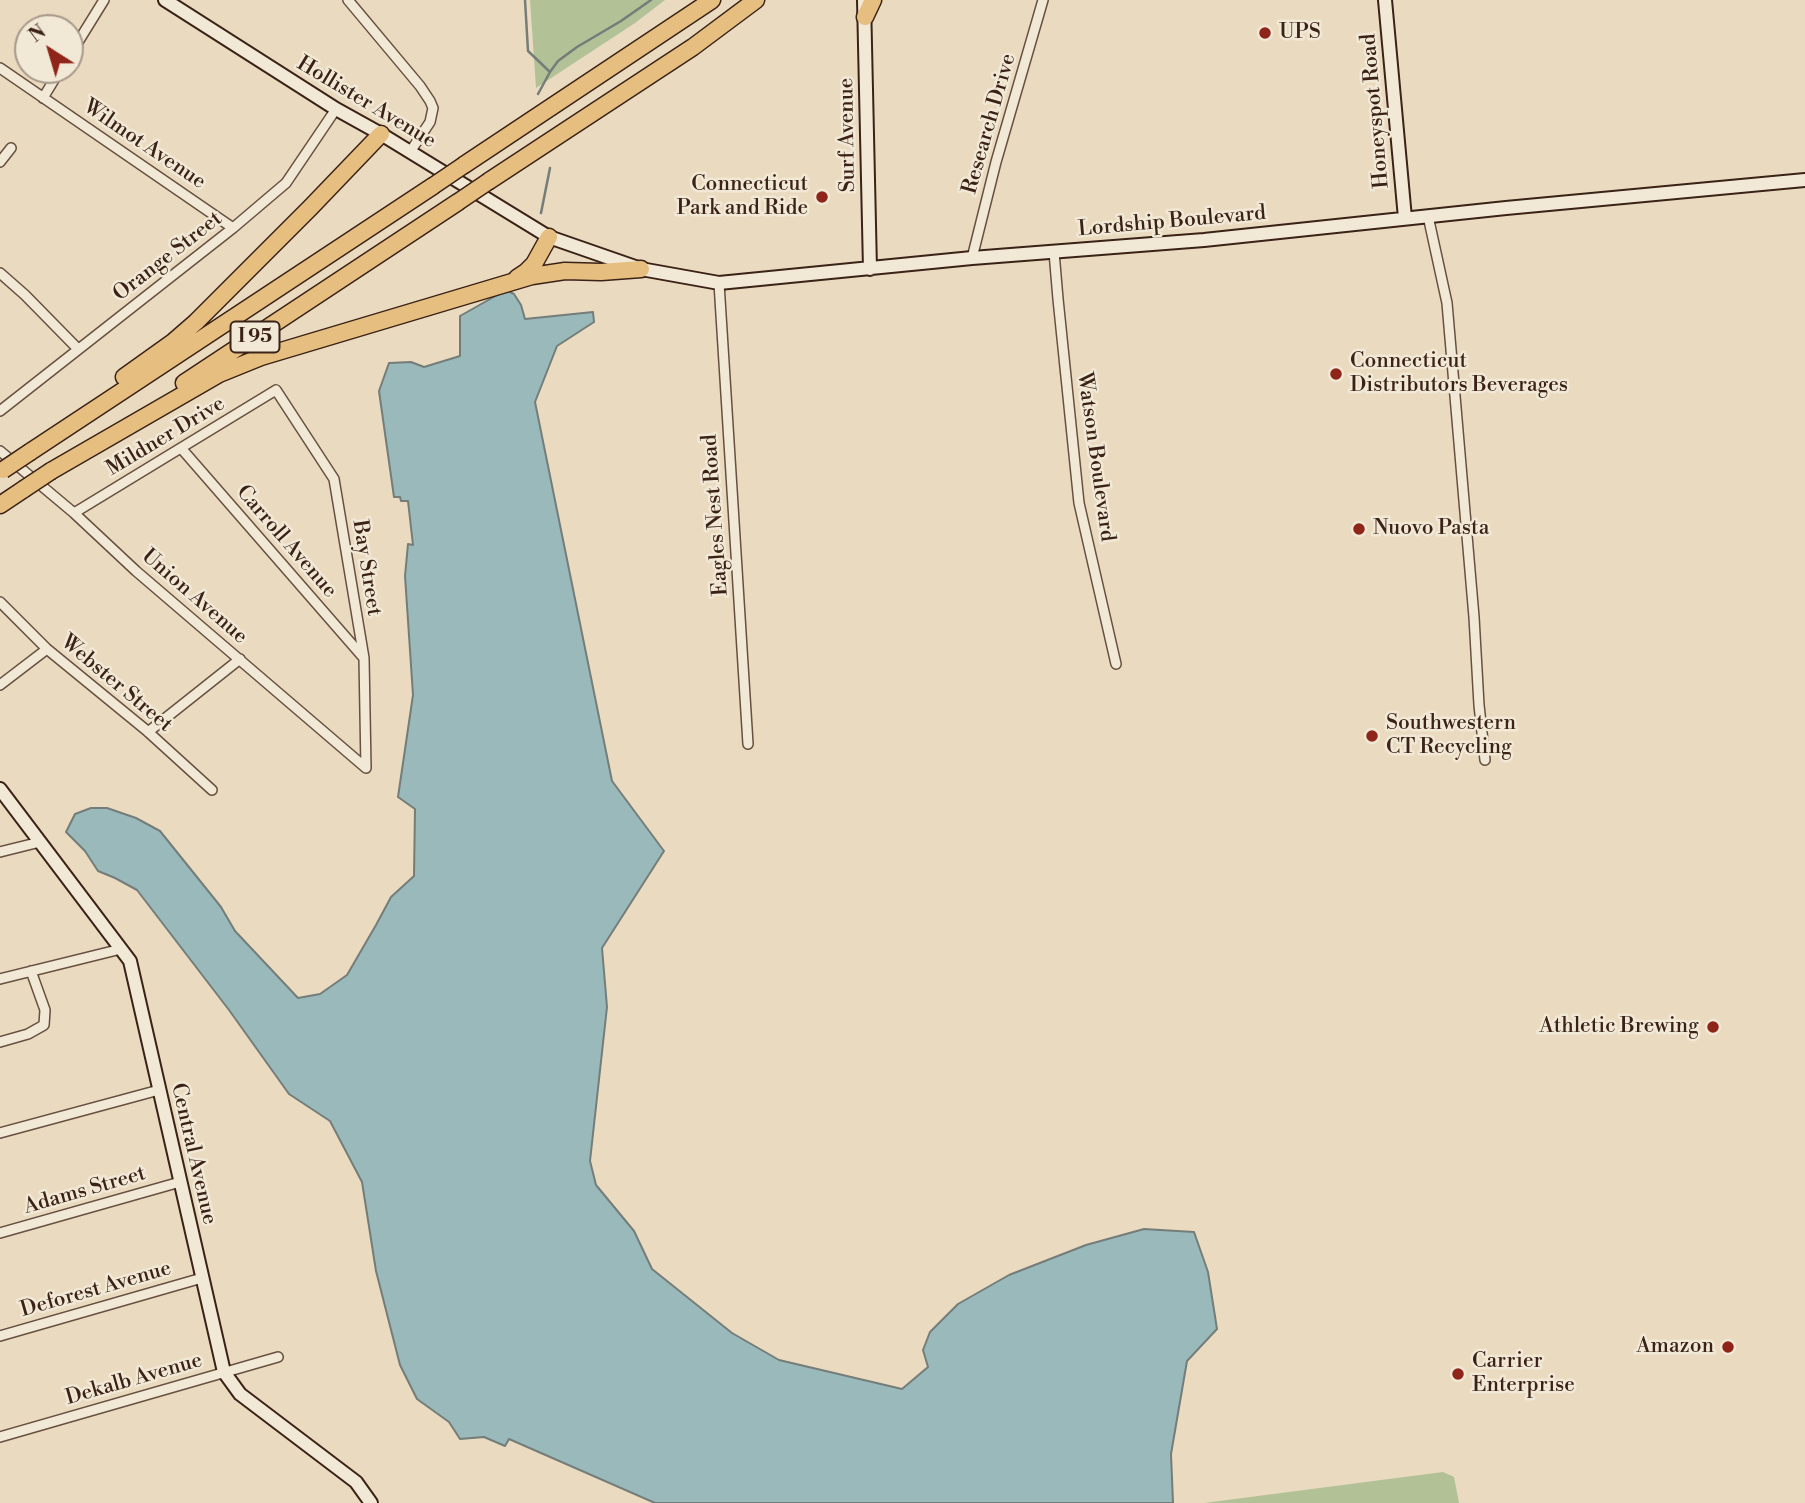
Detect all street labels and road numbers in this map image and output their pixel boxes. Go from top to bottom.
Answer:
street label: Honeyspot Road [1357,33,1395,189]
street label: Research Drive [958,51,1022,197]
street label: Hollister Avenue [292,52,440,154]
street label: Surf Avenue [834,77,862,193]
street label: Wilmot Avenue [78,95,210,195]
street label: Lordship Boulevard [1077,201,1267,243]
street label: Orange Street [109,207,227,307]
road number: I 95 [230,322,280,352]
street label: Watson Boulevard [1071,371,1119,543]
street label: Mildner Drive [102,392,230,482]
street label: Eagles Nest Road [698,433,734,597]
street label: Carroll Avenue [230,480,342,604]
street label: Bay Street [346,518,386,618]
street label: Union Avenue [136,544,252,650]
street label: Webster Street [55,630,177,738]
street label: Central Avenue [164,1081,222,1227]
street label: Adams Street [21,1162,149,1220]
street label: Deforest Avenue [18,1256,174,1324]
street label: Dekalb Avenue [63,1348,205,1412]

